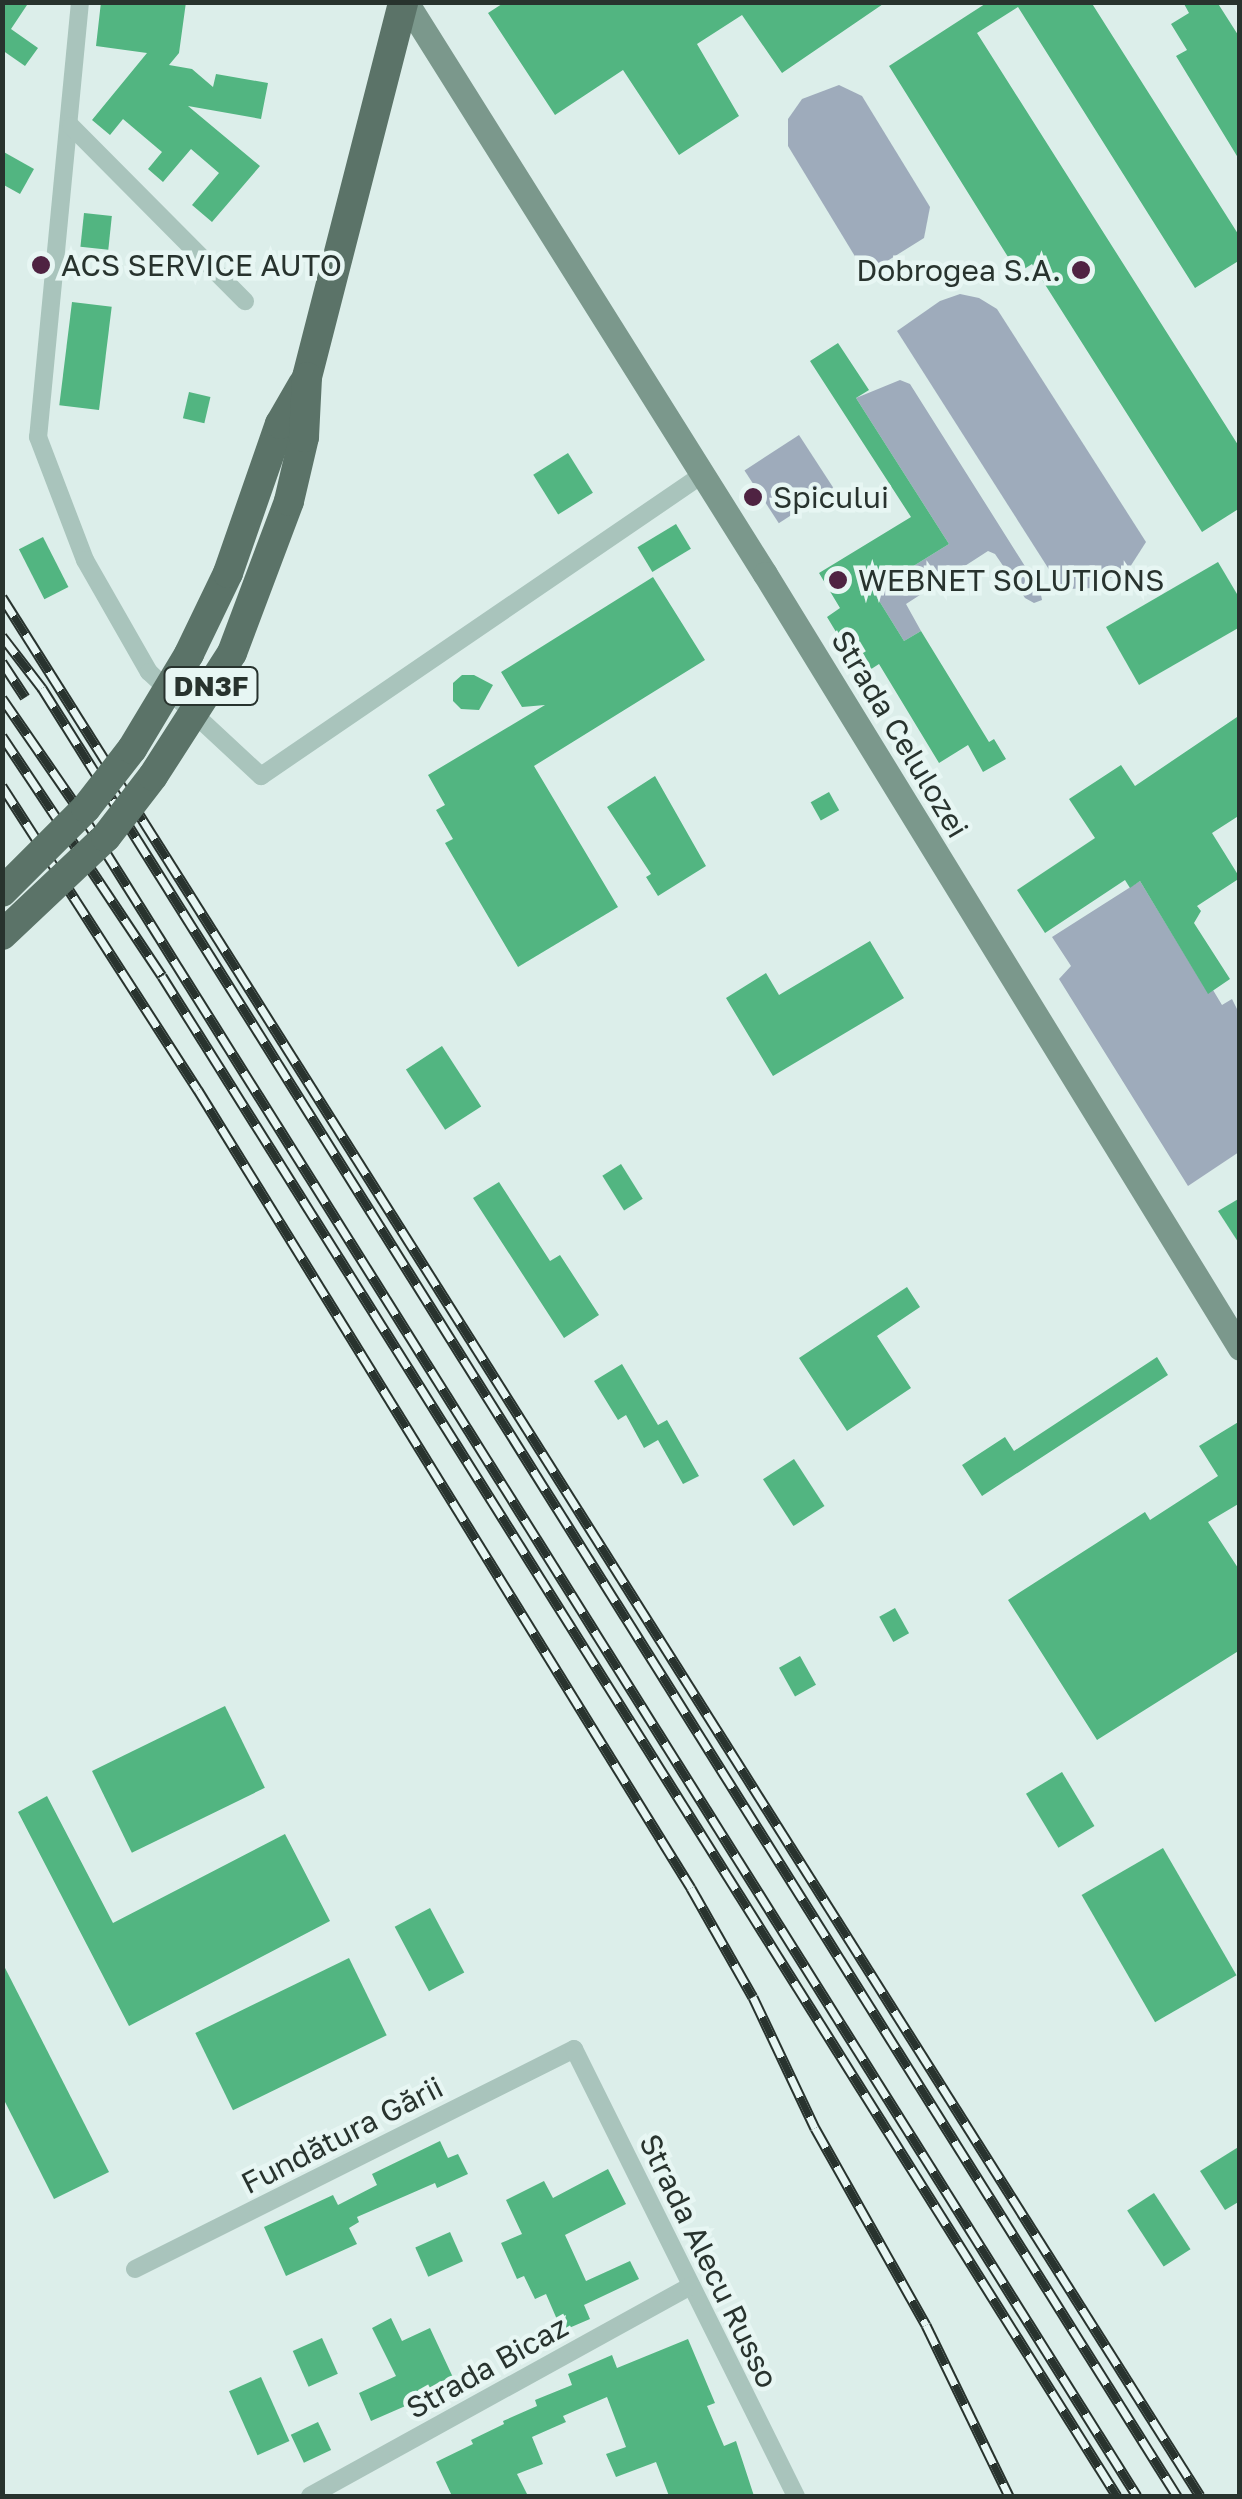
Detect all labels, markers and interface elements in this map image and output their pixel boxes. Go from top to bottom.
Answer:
place label: ACS SERVICE AUTO [61,247,342,283]
place label: Dobrogea S.A. [856,252,1061,288]
marker: ACS SERVICE AUTO [30,254,52,276]
marker: Dobrogea S.A. [1070,259,1092,281]
place label: Spicului [773,479,889,515]
marker: Spicului [742,486,764,508]
place label: WEBNET SOLUTIONS [858,562,1164,598]
marker: WEBNET SOLUTIONS [827,569,849,591]
street label: Strada Celulozei [824,624,976,844]
road number: DN3F [161,663,261,709]
street label: Fundătura Gării [235,2069,449,2201]
street label: Strada Alecu Russo [632,2128,786,2394]
street label: Strada Bicaz [400,2308,574,2426]

